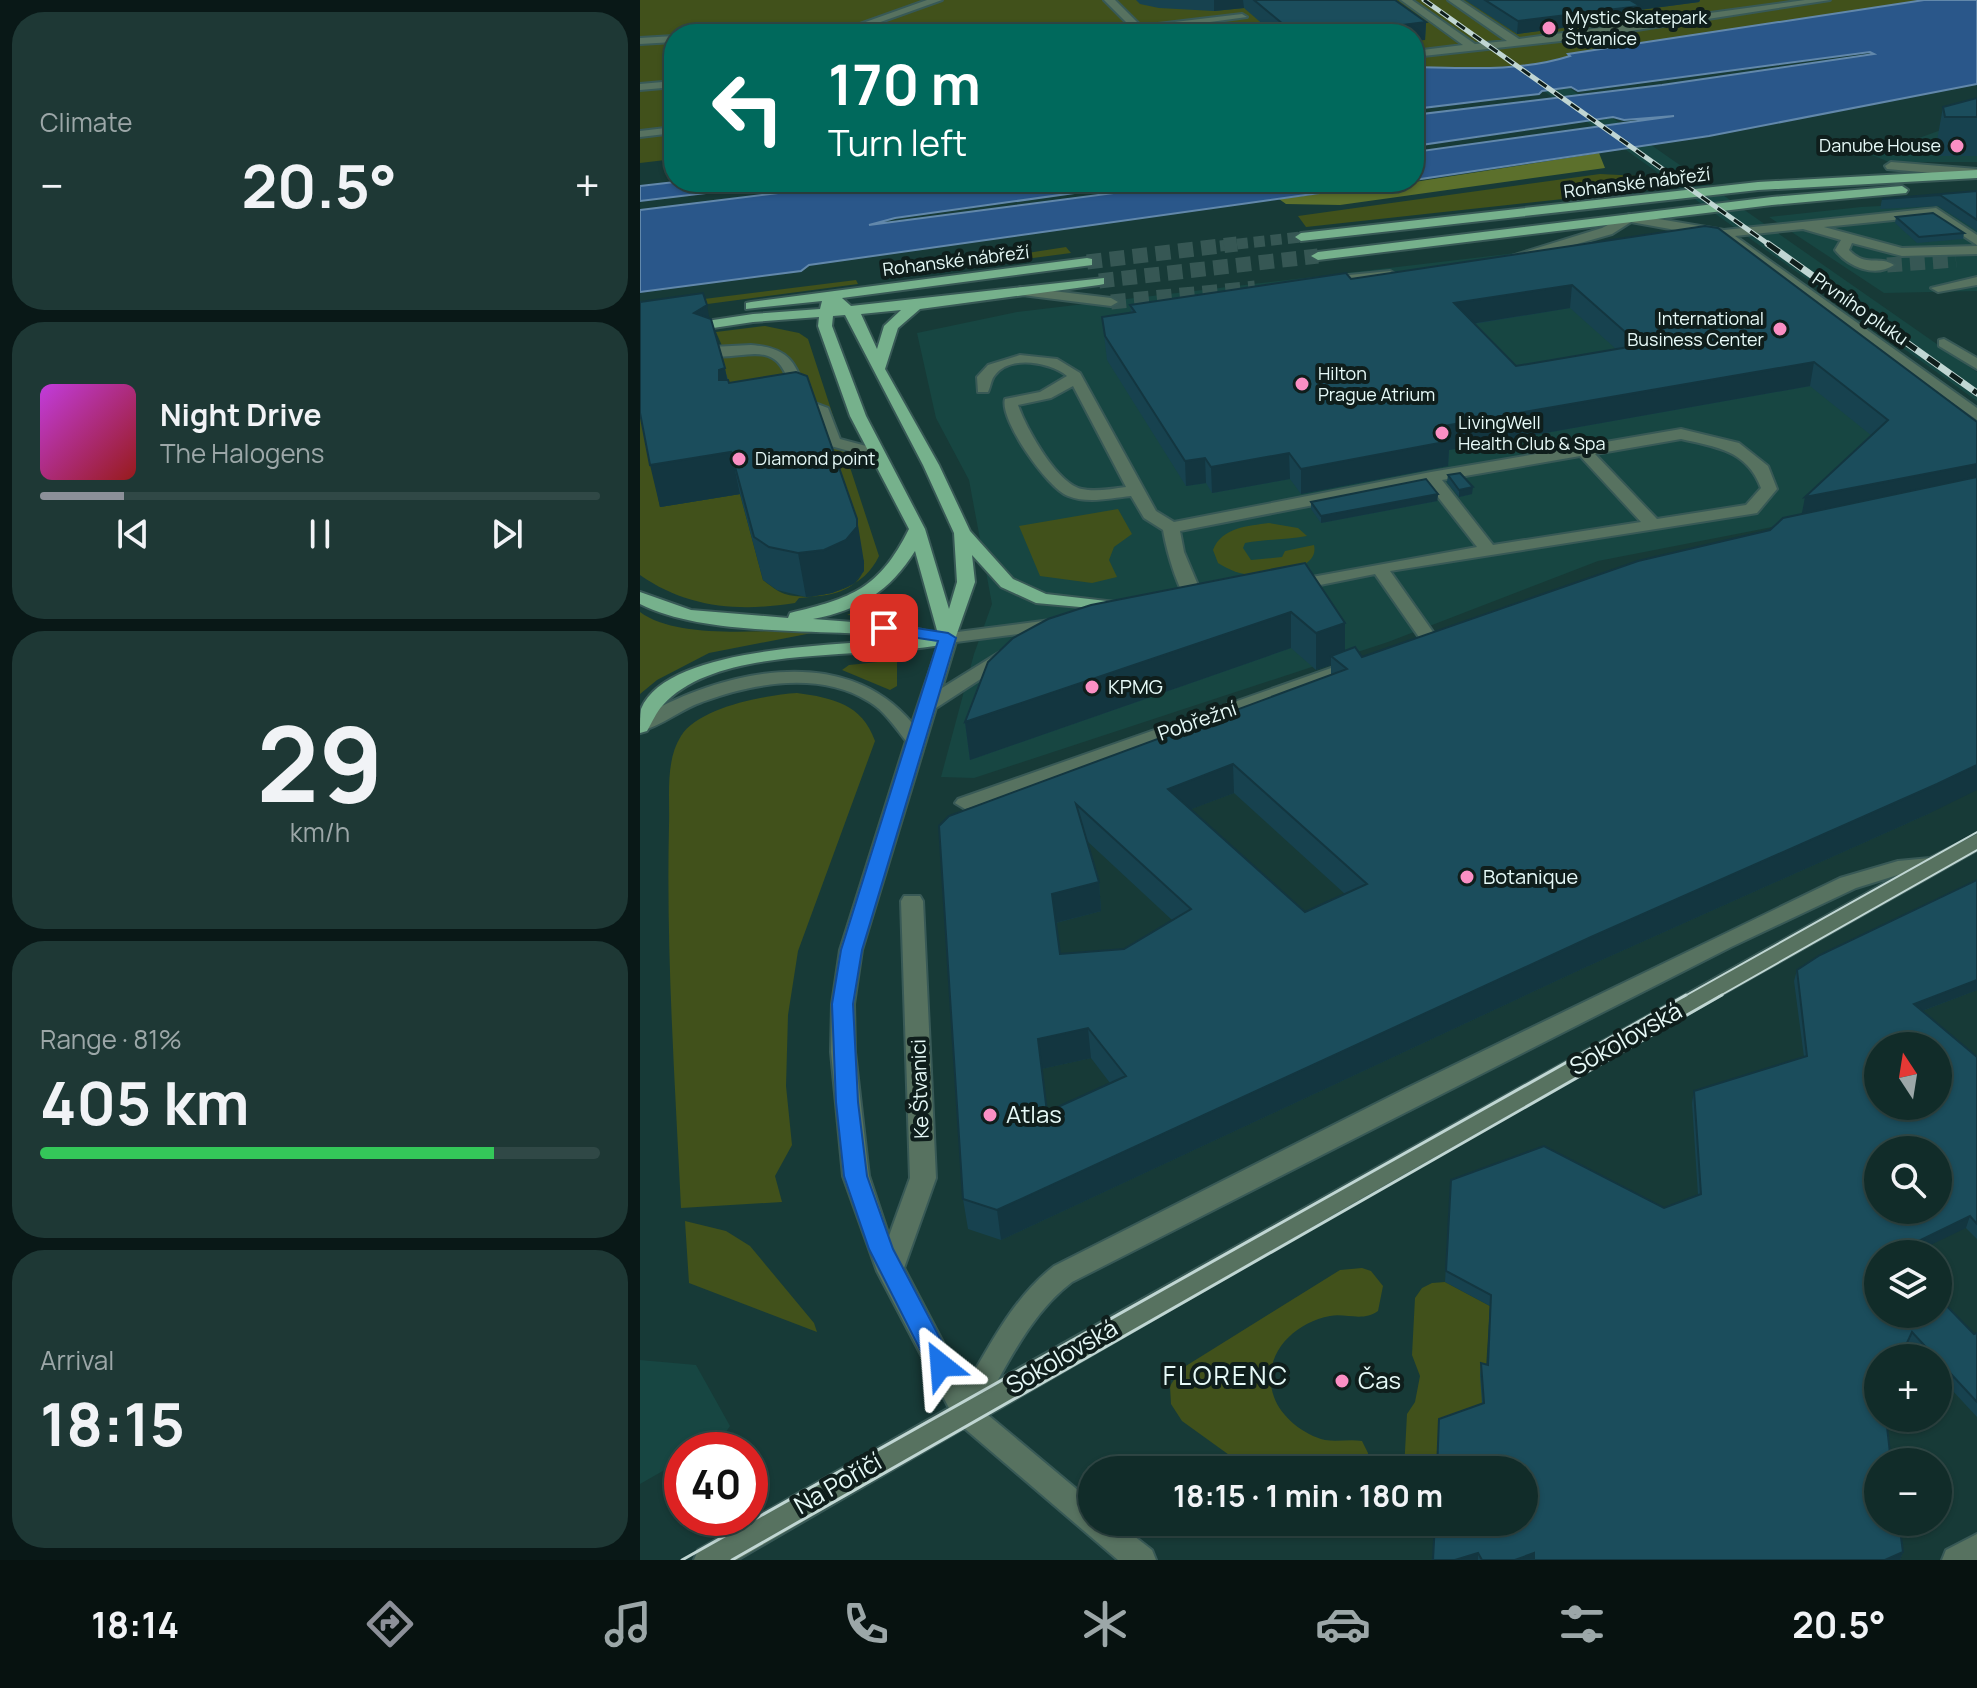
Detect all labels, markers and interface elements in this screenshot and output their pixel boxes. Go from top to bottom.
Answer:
place label: Mystic Skatepark Štvanice [1565,5,1708,50]
marker: Mystic Skatepark Štvanice [1540,19,1558,37]
text: 170 m [828,45,981,122]
icon: left [696,56,800,160]
text: Climate [40,104,132,140]
text: Turn left [828,118,967,167]
place label: Danube House [1819,133,1941,157]
marker: Danube House [1948,137,1966,155]
text: 20.5° [241,144,397,226]
text: − [40,155,64,215]
text: + [575,155,600,215]
street label: Rohanské nábřeží [1562,161,1712,203]
street label: Rohanské nábřeží [881,239,1031,281]
street label: Prvního pluku [1808,266,1913,350]
place label: International Business Center [1627,306,1765,351]
marker: International Business Center [1771,320,1789,338]
place label: Hilton Prague Atrium [1318,361,1435,406]
marker: Hilton Prague Atrium [1293,375,1311,393]
text: Night Drive [160,394,322,435]
place label: LivingWell Health Club & Spa [1458,410,1605,455]
marker: LivingWell Health Club & Spa [1433,424,1451,442]
text: The Halogens [160,435,324,471]
place label: Diamond point [755,446,875,470]
marker: Diamond point [730,450,748,468]
icon: previous [111,512,155,556]
icon: pause [298,512,342,556]
icon: next [485,512,529,556]
pin [850,594,918,662]
icon: arrive [862,606,906,650]
place label: KPMG [1108,673,1163,700]
marker: KPMG [1083,678,1101,696]
text: 29 [257,691,383,833]
street label: Pobřežní [1154,694,1240,747]
text: km/h [290,814,350,850]
place label: Botanique [1483,863,1578,890]
marker: Botanique [1458,868,1476,886]
street label: Sokolovská [1563,993,1687,1082]
text: Range · 81% [40,1021,182,1057]
north arrow [1864,1032,1952,1120]
map controls [1864,1032,1952,1536]
street label: Ke Štvanici [904,1039,935,1139]
text: 405 km [40,1061,249,1143]
place label: Atlas [1006,1097,1062,1130]
marker: Atlas [981,1106,999,1124]
button: search [1864,1136,1952,1224]
button: layers [1864,1240,1952,1328]
street label: Sokolovská [999,1310,1123,1401]
position arrow [899,1323,983,1407]
text: Arrival [40,1342,114,1378]
button: + [1864,1344,1952,1432]
district label: FLORENC [1163,1357,1289,1393]
place label: Čas [1358,1363,1401,1396]
marker: Čas [1333,1372,1351,1390]
text: 18:15 [40,1382,185,1464]
speed limit sign: 40 [664,1432,768,1536]
street label: Na Poříčí [787,1444,887,1521]
button: − [1864,1448,1952,1536]
text: 18:15 · 1 min · 180 m [1173,1475,1443,1516]
icon: directions [362,1596,418,1652]
icon: music [600,1596,656,1652]
icon: phone [838,1596,894,1652]
icon: climate [1077,1596,1133,1652]
icon: car [1315,1596,1371,1652]
icon: filters [1554,1596,1610,1652]
text: 18:14 [91,1600,179,1649]
text: 20.5° [1792,1600,1886,1649]

